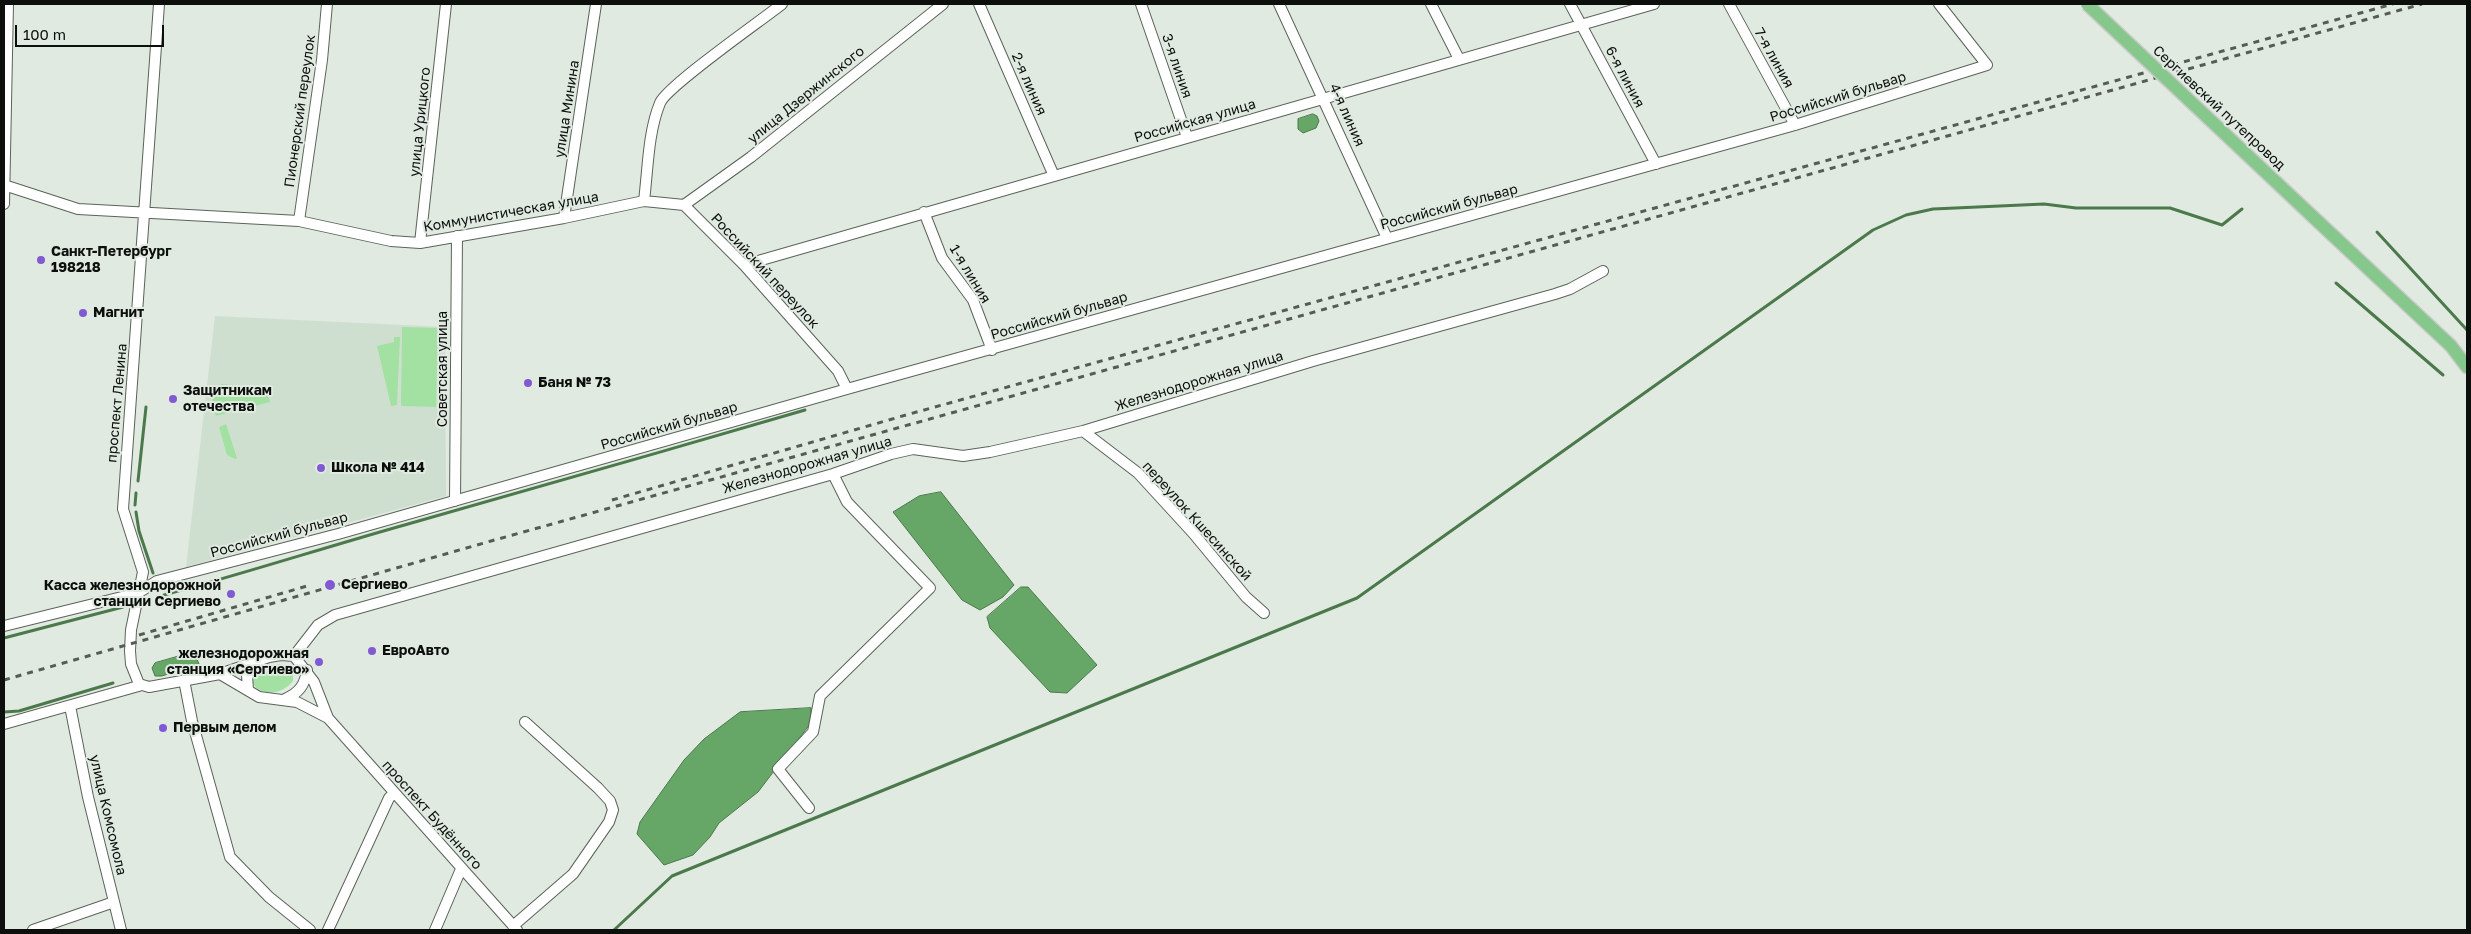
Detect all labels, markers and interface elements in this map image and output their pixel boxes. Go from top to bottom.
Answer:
scale bar [18,15,166,47]
text: 100 m [23,25,66,43]
street label: 7-я линия [1751,25,1797,91]
street label: 3-я линия [1158,32,1196,100]
street label: Пионерский переулок [281,34,319,188]
street label: Сергиевский путепровод [2149,42,2289,174]
street label: улица Дзержинского [744,43,868,147]
street label: 6-я линия [1602,43,1648,111]
street label: 2-я линия [1008,50,1050,118]
street label: улица Минина [551,59,583,159]
street label: улица Урицкого [406,66,434,178]
street label: Российский бульвар [1768,68,1908,126]
street label: 4-я линия [1326,81,1368,149]
street label: Российская улица [1132,96,1258,146]
street label: Российский бульвар [1378,181,1520,233]
street label: Коммунистическая улица [422,188,600,236]
street label: Российский переулок [707,210,823,332]
street label: 1-я линия [946,242,994,306]
place label: Санкт-Петербург 198218 [51,244,172,276]
marker: Санкт-Петербург 198218 [35,254,47,266]
street label: Российский бульвар [989,288,1129,344]
place label: Магнит [93,305,144,321]
marker: Магнит [77,307,89,319]
street label: Советская улица [435,311,451,427]
street label: проспект Ленина [103,343,131,463]
street label: Железнодорожная улица [1113,347,1285,415]
place label: Баня № 73 [538,375,611,391]
marker: Баня № 73 [522,377,534,389]
place label: Защитникам отечества [183,383,272,416]
marker: Защитникам отечества [167,393,179,405]
street label: Российский бульвар [599,398,739,454]
street label: Железнодорожная улица [720,433,894,497]
street label: переулок Кшесинской [1139,458,1255,584]
place label: Школа № 414 [331,460,425,476]
marker: Школа № 414 [315,462,327,474]
street label: Российский бульвар [208,509,350,561]
place label: Сергиево [341,577,408,593]
place label: Касса железнодорожной станции Сергиево [44,578,221,610]
marker: Сергиево [323,578,337,592]
marker: Касса железнодорожной станции Сергиево [225,588,237,600]
place label: ЕвроАвто [382,643,449,659]
marker: ЕвроАвто [366,645,378,657]
place label: железнодорожная станция «Сергиево» [167,646,309,679]
marker: железнодорожная станция «Сергиево» [313,656,325,668]
place label: Первым делом [173,720,276,736]
marker: Первым делом [157,722,169,734]
street label: улица Комсомола [86,753,130,877]
street label: проспект Будённого [379,757,485,873]

